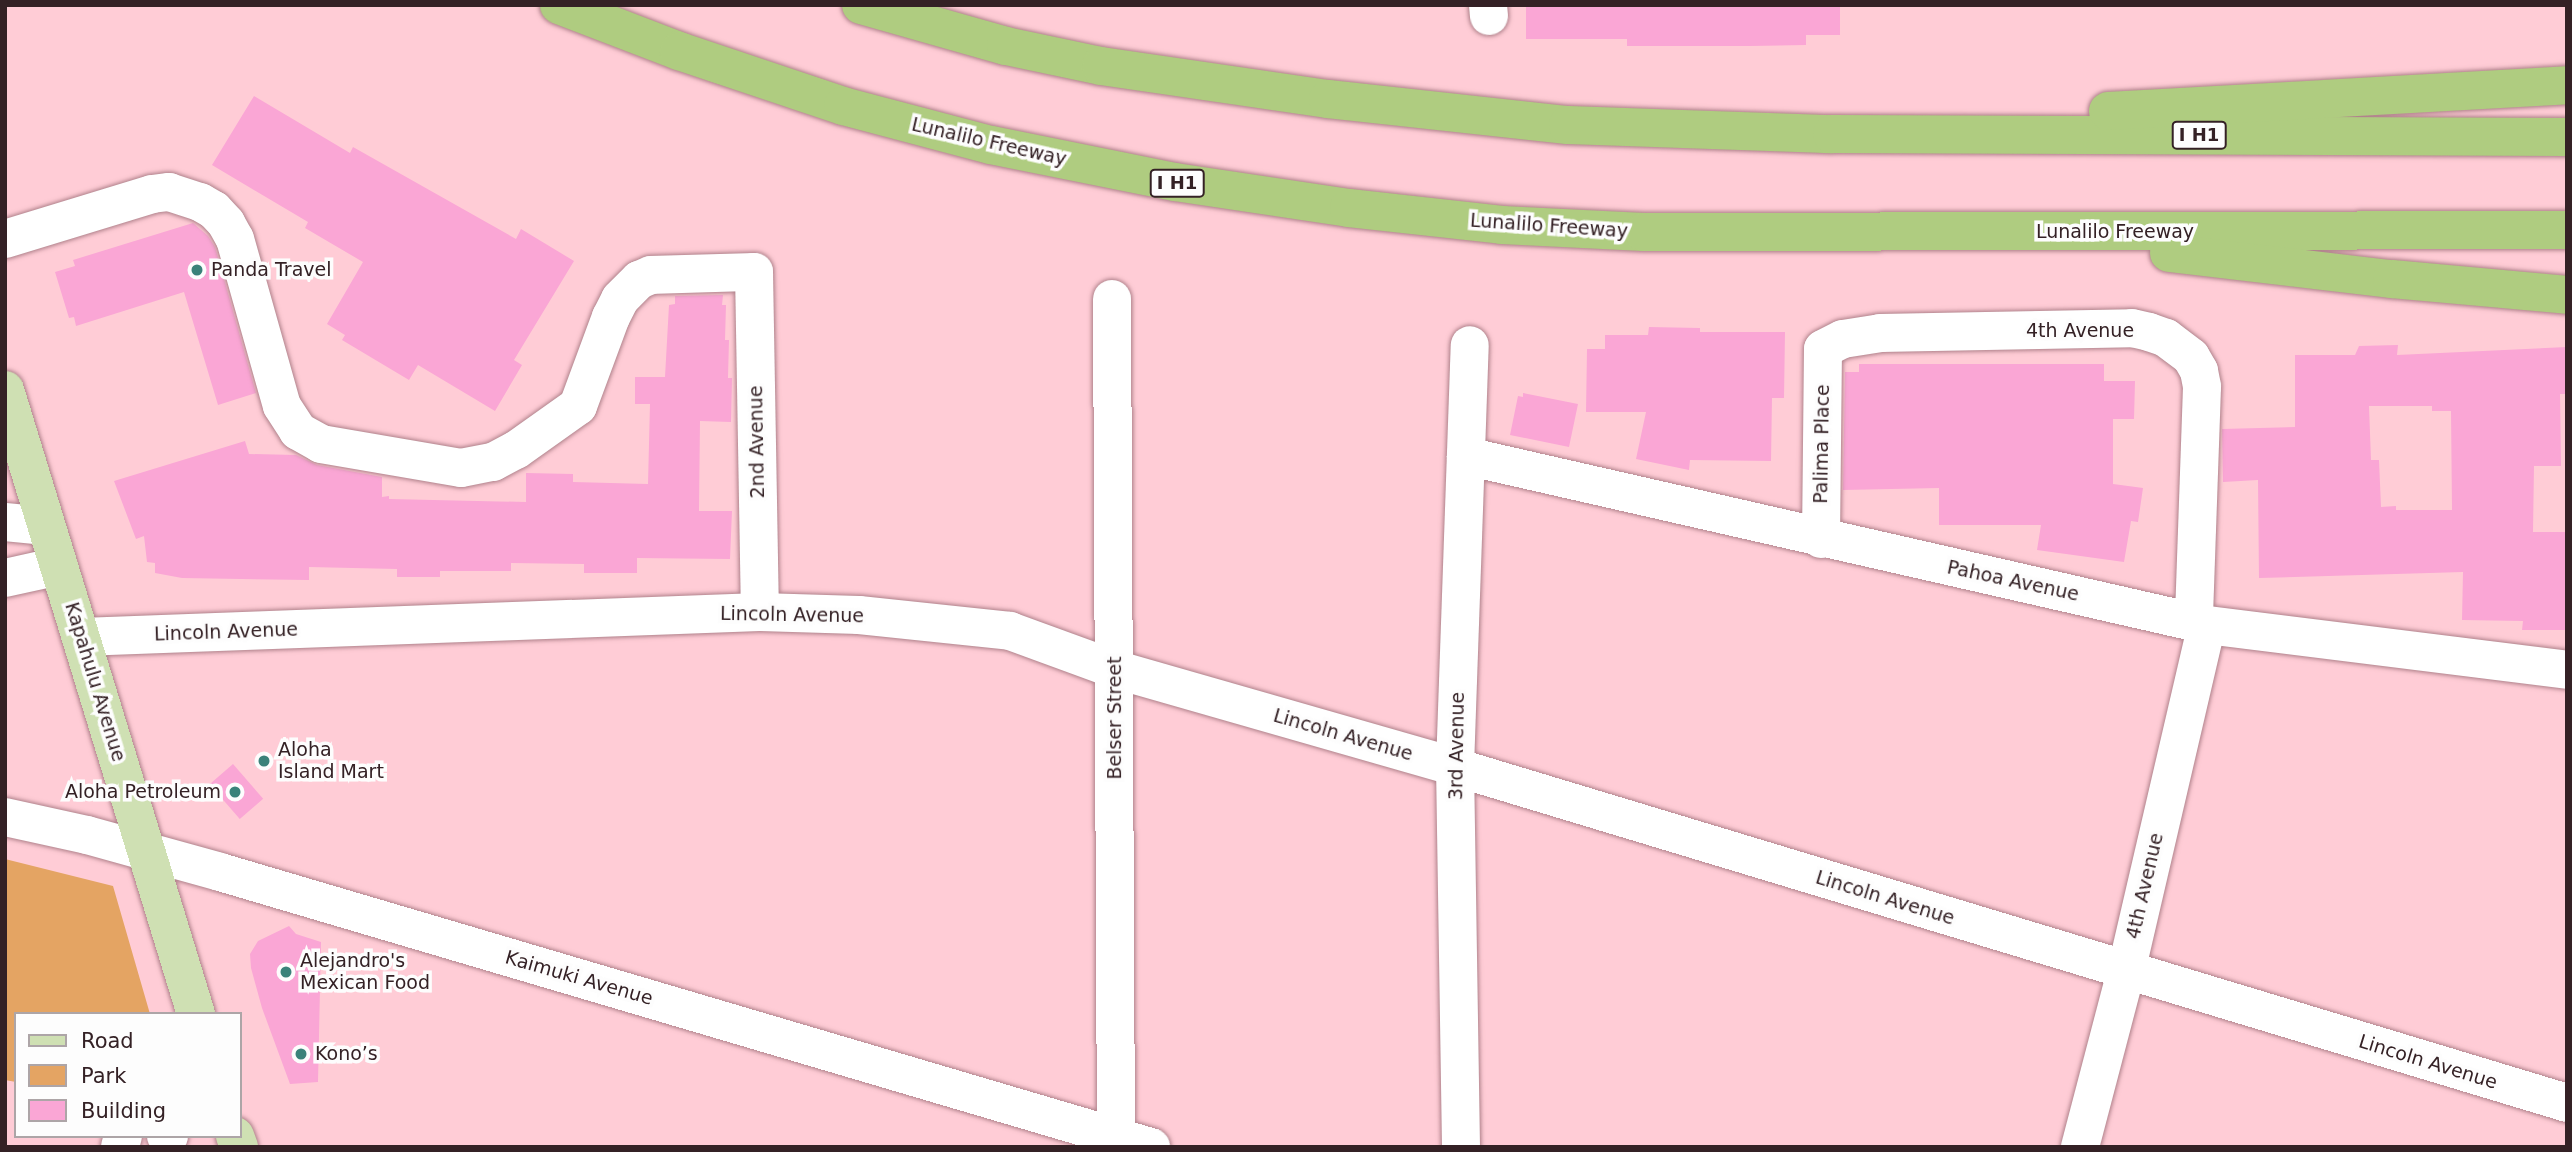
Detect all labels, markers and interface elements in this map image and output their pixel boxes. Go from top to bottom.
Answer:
street label: Lunalilo Freeway [909,113,1069,171]
road number: I H1 [2171,120,2227,150]
road number: I H1 [1149,168,1205,198]
street label: Lunalilo Freeway [1469,209,1629,243]
street label: Lunalilo Freeway [2036,221,2194,243]
place label: Panda Travel [211,259,332,281]
marker: Panda Travel [189,262,205,278]
street label: 4th Avenue [2026,320,2134,342]
street label: Palima Place [1810,384,1834,504]
street label: 2nd Avenue [745,385,769,499]
street label: Pahoa Avenue [1945,556,2081,606]
street label: Kapahulu Avenue [60,600,130,764]
street label: Lincoln Avenue [720,602,864,628]
street label: Lincoln Avenue [154,618,298,646]
street label: Belser Street [1104,656,1126,780]
street label: 3rd Avenue [1445,692,1469,800]
street label: Lincoln Avenue [1271,704,1415,766]
place label: Aloha Island Mart [278,739,384,783]
marker: Aloha Island Mart [256,753,272,769]
place label: Aloha Petroleum [65,781,221,803]
marker: Aloha Petroleum [227,784,243,800]
street label: 4th Avenue [2122,831,2168,941]
street label: Lincoln Avenue [1813,866,1957,930]
street label: Kaimuki Avenue [503,946,655,1010]
place label: Alejandro's Mexican Food [300,950,430,994]
marker: Alejandro's Mexican Food [278,964,294,980]
legend [14,1012,242,1138]
text: Road [81,1029,134,1053]
street label: Lincoln Avenue [2356,1030,2500,1094]
place label: Kono’s [315,1043,378,1065]
marker: Kono’s [293,1046,309,1062]
text: Park [81,1064,126,1088]
text: Building [81,1099,166,1123]

